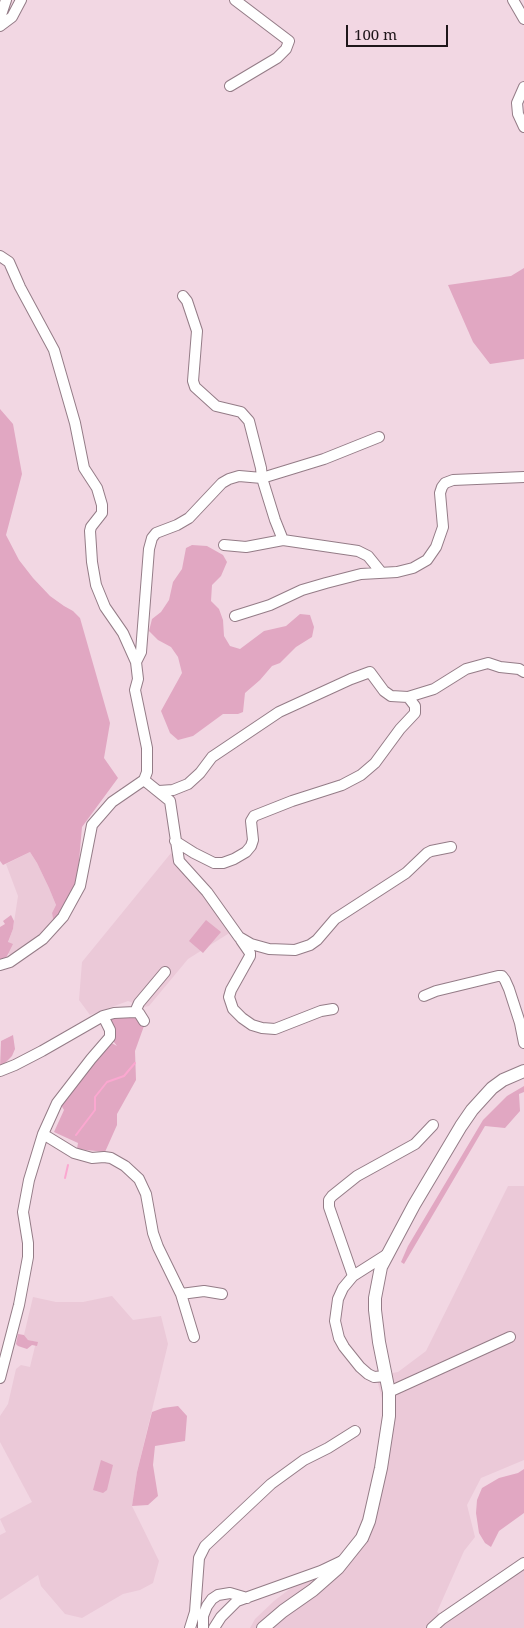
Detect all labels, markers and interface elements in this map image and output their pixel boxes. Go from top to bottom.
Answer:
scale bar [349,15,452,47]
text: 100 m [354,24,397,44]

